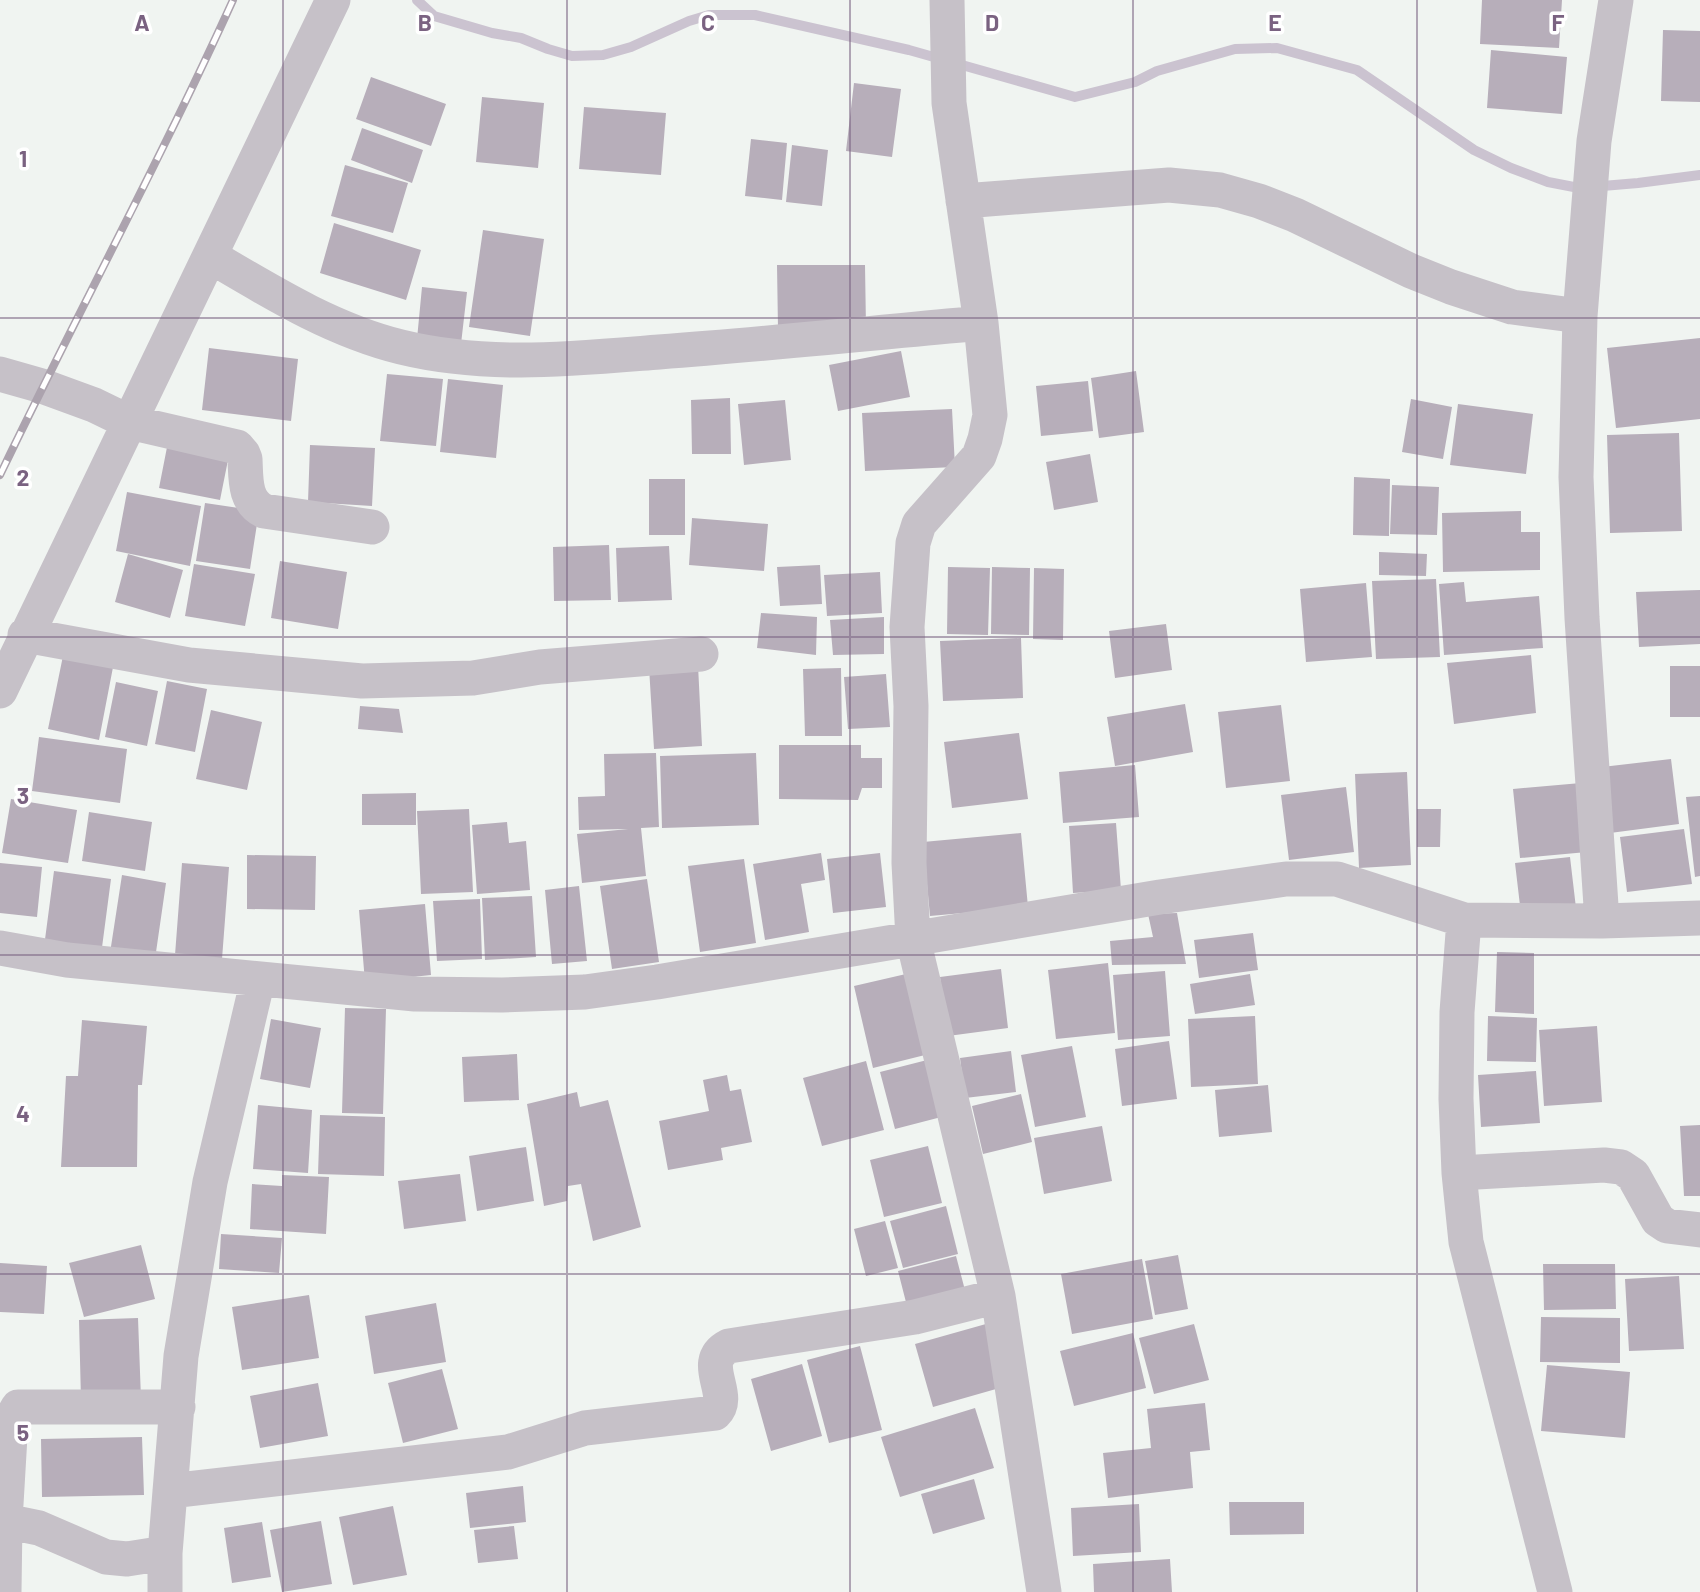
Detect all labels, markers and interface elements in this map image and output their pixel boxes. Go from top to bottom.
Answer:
text: A [134,8,150,36]
text: B [418,8,432,36]
text: C [701,8,715,36]
text: D [985,8,999,36]
text: E [1268,8,1282,36]
text: F [1552,8,1565,36]
text: 1 [19,144,27,172]
text: 2 [17,463,29,491]
text: 3 [17,781,29,809]
text: 4 [16,1099,30,1127]
text: 5 [17,1418,29,1446]

